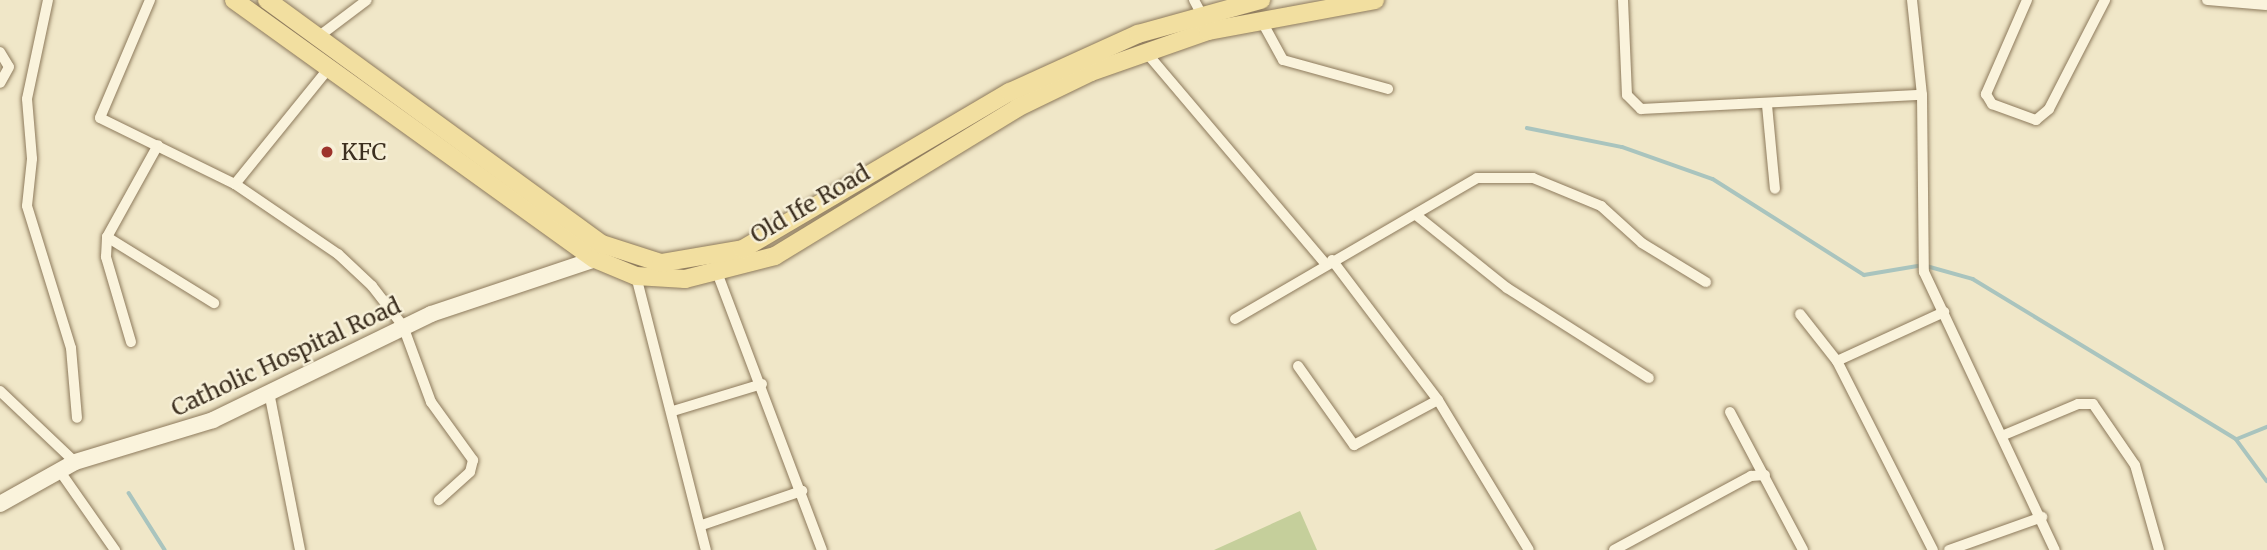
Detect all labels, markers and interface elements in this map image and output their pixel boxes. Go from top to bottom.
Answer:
place label: KFC [341,138,387,166]
marker: KFC [319,144,335,160]
street label: Old Ife Road [746,159,874,249]
street label: Catholic Hospital Road [167,292,405,422]

